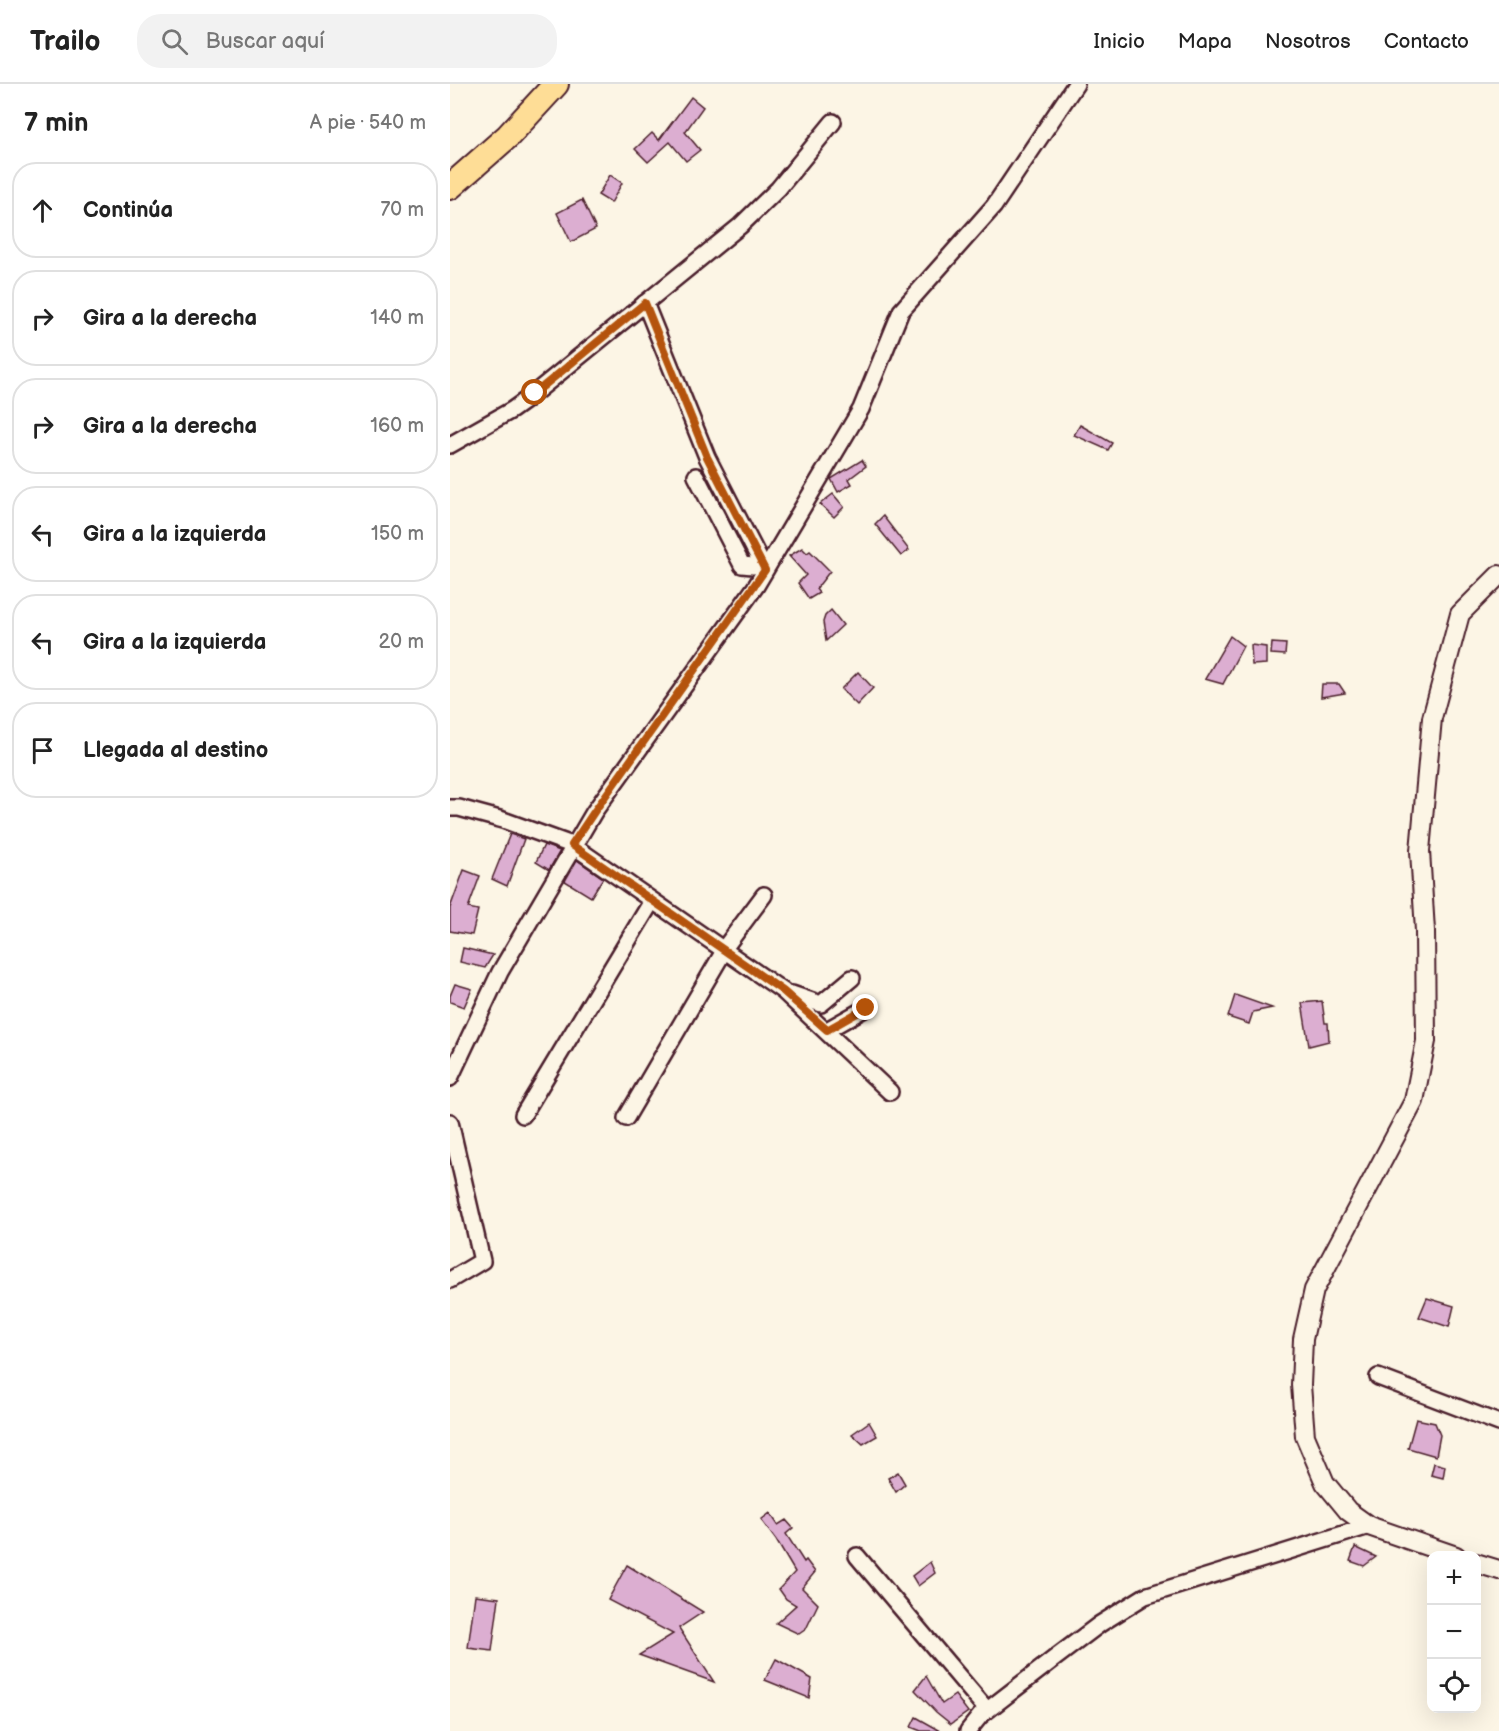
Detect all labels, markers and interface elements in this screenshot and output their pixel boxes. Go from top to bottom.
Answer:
search box [137,14,557,68]
text: Trailo [30,25,101,58]
icon: search [158,25,191,58]
text: Buscar aquí [206,28,325,55]
text: Inicio [1094,29,1145,54]
text: Mapa [1178,29,1232,54]
text: Nosotros [1265,29,1351,54]
text: Contacto [1384,29,1469,54]
text: 7 min [24,108,88,139]
text: A pie · 540 m [310,111,426,135]
icon: ahead [26,194,59,227]
text: Continúa [83,197,173,224]
text: 70 m [380,198,424,222]
icon: right [26,302,59,335]
text: Gira a la derecha [83,305,257,332]
text: 140 m [370,306,424,330]
route start [521,379,547,405]
icon: right [26,410,59,443]
text: Gira a la derecha [83,413,257,440]
text: 160 m [370,414,424,438]
icon: left [26,518,59,551]
text: Gira a la izquierda [83,521,267,548]
text: 150 m [371,522,424,546]
icon: left [26,626,59,659]
text: Gira a la izquierda [83,629,267,656]
text: 20 m [379,630,424,654]
icon: arrive [26,734,59,767]
text: Llegada al destino [83,737,268,764]
route end [852,994,878,1020]
map controls [1427,1551,1481,1713]
button: + [1427,1551,1481,1605]
button: − [1427,1605,1481,1659]
button: locate [1427,1659,1481,1713]

